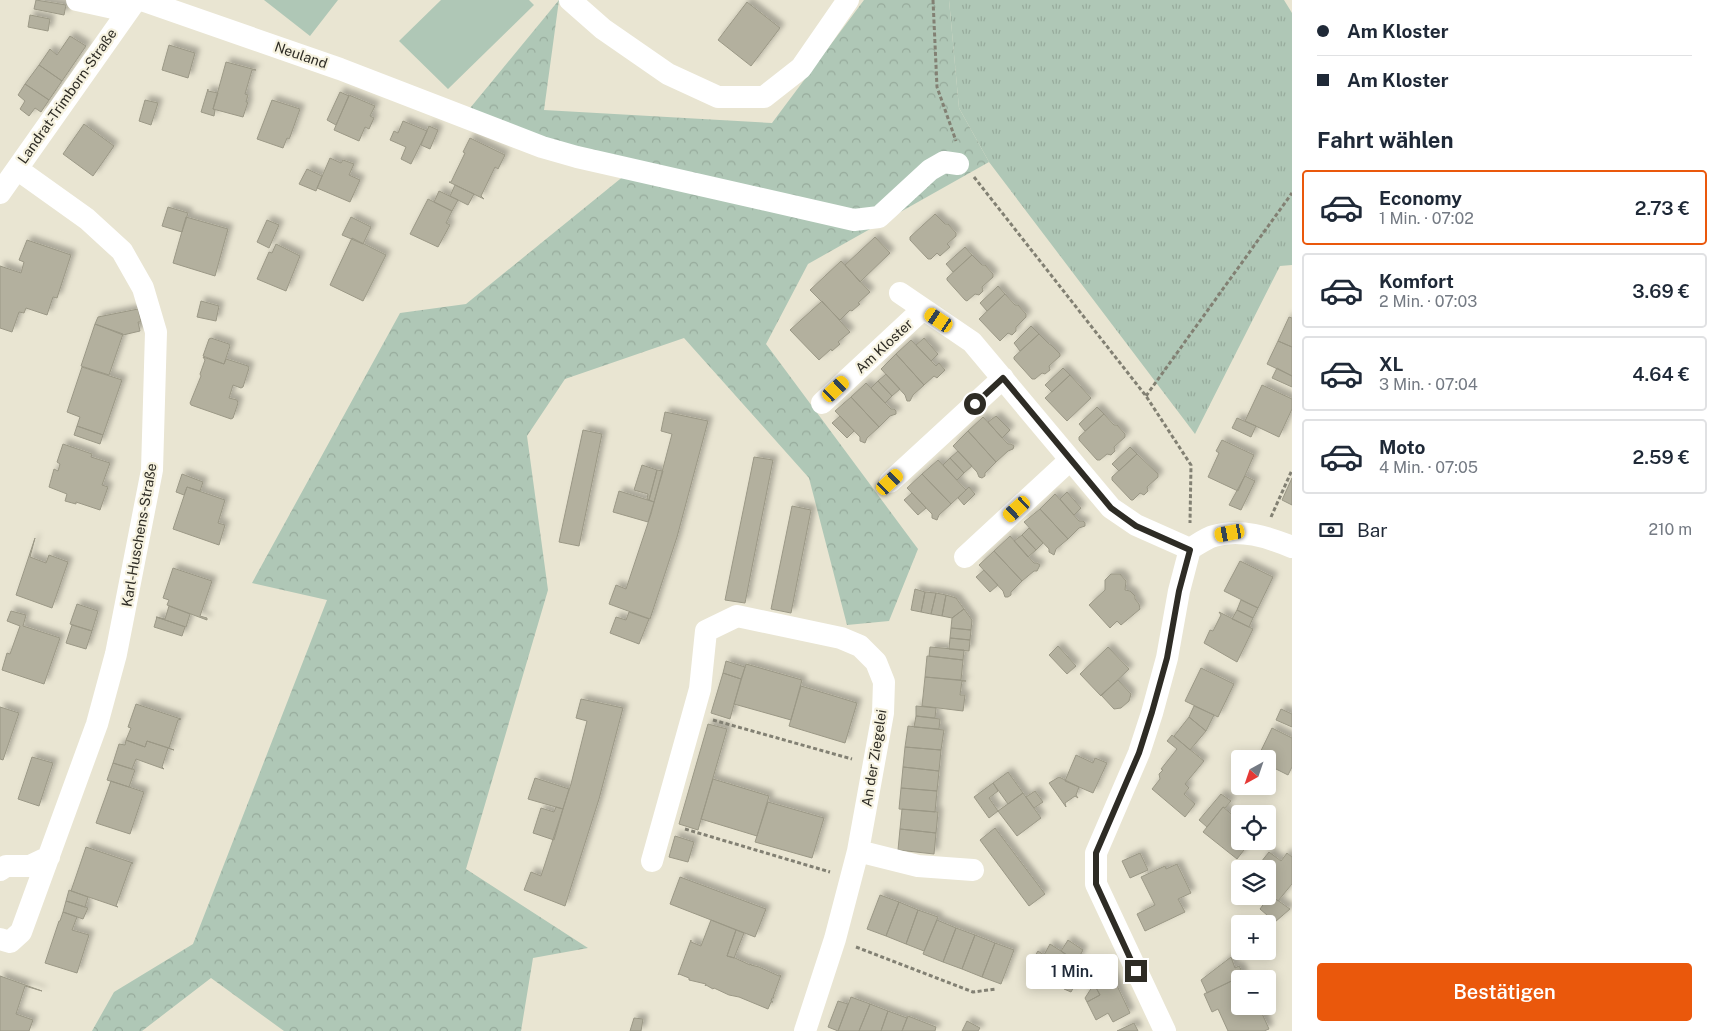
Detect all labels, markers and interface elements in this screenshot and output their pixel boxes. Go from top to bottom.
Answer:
text: Am Kloster [1347,20,1449,42]
street label: Landrat-Trimborn-Straße [14,25,120,166]
street label: Neuland [272,38,330,72]
text: Am Kloster [1347,69,1449,91]
text: Fahrt wählen [1317,127,1454,153]
icon: car [1319,185,1364,230]
text: Economy [1379,187,1462,209]
text: 2.73 € [1635,197,1690,219]
text: 1 Min. · 07:02 [1379,209,1474,228]
icon: car [1319,268,1364,313]
text: Komfort [1379,270,1454,292]
text: 3.69 € [1632,280,1690,302]
text: 2 Min. · 07:03 [1379,292,1477,311]
car [922,305,955,335]
street label: Am Kloster [852,315,916,377]
icon: car [1319,351,1364,396]
text: XL [1379,353,1404,375]
text: 4.64 € [1632,363,1690,385]
car [819,373,852,405]
text: 3 Min. · 07:04 [1379,375,1478,394]
route start [964,393,986,415]
icon: car [1319,434,1364,479]
text: Moto [1379,436,1425,458]
text: 2.59 € [1632,446,1690,468]
text: 4 Min. · 07:05 [1379,458,1478,477]
street label: Karl-Huschens-Straße [118,462,160,608]
car [873,466,906,498]
car [1000,493,1033,525]
icon: cash [1317,516,1345,544]
text: Bar [1357,519,1388,541]
text: 210 m [1648,520,1692,539]
car [1213,523,1246,543]
street label: An der Ziegelei [858,708,890,808]
north arrow [1231,750,1276,795]
map controls [1231,750,1276,1015]
button: locate [1231,805,1276,850]
button: layers [1231,860,1276,905]
button: + [1231,915,1276,960]
callout: 1 Min. [1026,954,1118,988]
route end [1125,960,1147,982]
text: 1 Min. [1051,962,1093,981]
button: Bestätigen [1317,963,1692,1021]
button: − [1231,970,1276,1015]

